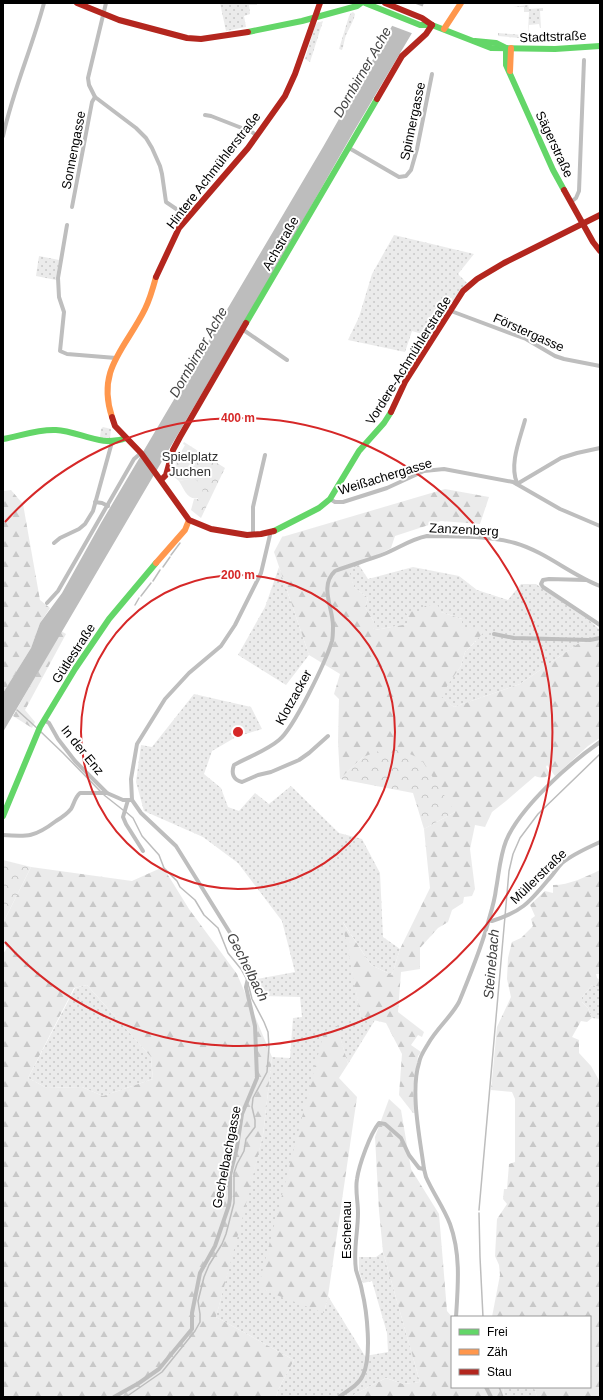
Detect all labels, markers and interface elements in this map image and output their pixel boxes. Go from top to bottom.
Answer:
water label: Dornbirner Ache [330,24,394,120]
street label: Stadtstraße [519,28,587,45]
street label: Spinnergasse [397,81,428,162]
street label: Hintere Achmühlerstraße [163,109,264,232]
street label: Sägerstraße [533,109,576,180]
street label: Sonnengasse [59,110,88,191]
street label: Achstraße [259,214,302,273]
street label: Vordere-Achmühlerstraße [363,293,454,427]
water label: Dornbirner Ache [166,304,230,400]
street label: Förstergasse [491,310,567,355]
text: 400 m [221,411,255,425]
park label: Spielplatz Juchen [162,449,218,479]
street label: Weißachergasse [336,455,434,498]
street label: Zanzenberg [429,520,499,539]
text: 200 m [221,568,255,582]
street label: Gütlestraße [49,621,98,686]
street label: Klotzacker [272,666,315,727]
street label: In der Enz [58,723,107,778]
centre of rings [231,725,245,739]
street label: Müllerstraße [507,846,570,907]
water label: Steinebach [480,928,502,1000]
water label: Gechelbach [224,930,272,1004]
street label: Gechelbachgasse [209,1105,244,1210]
street label: Eschenau [339,1201,354,1259]
legend [451,1316,591,1388]
text: Frei [487,1325,508,1339]
text: Zäh [487,1345,508,1359]
text: Stau [487,1365,512,1379]

